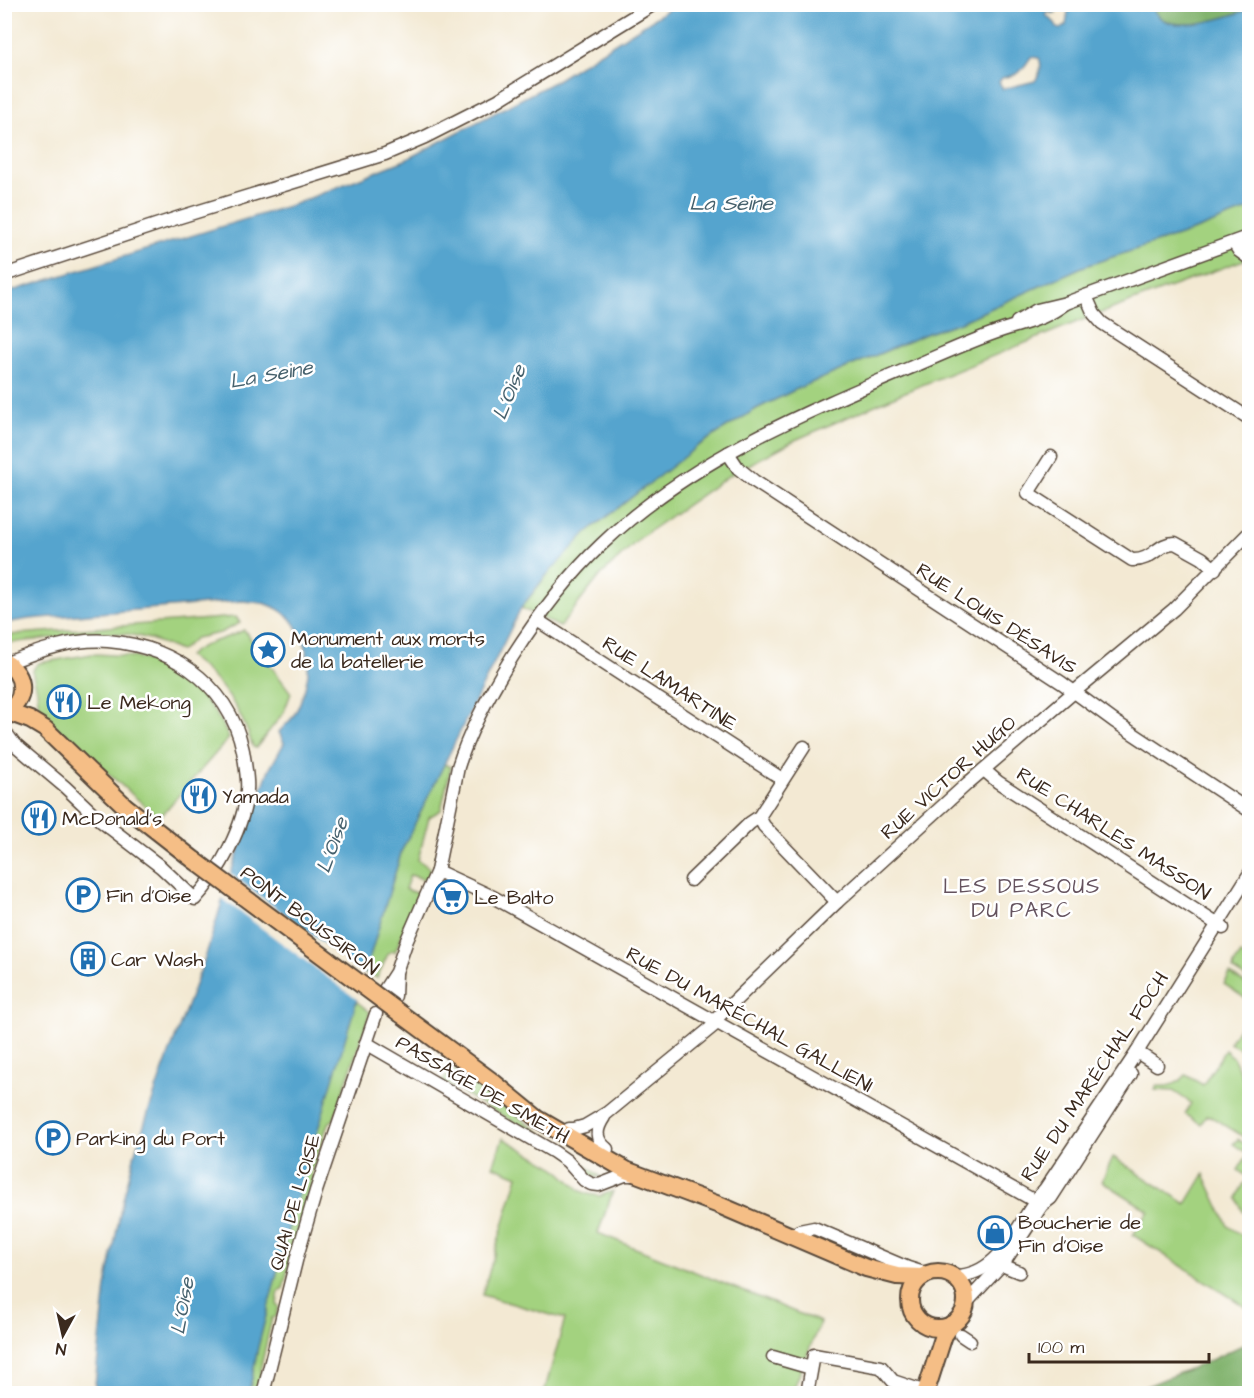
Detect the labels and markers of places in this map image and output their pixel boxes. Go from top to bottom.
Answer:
place label: Monument aux morts de la batellerie [291,625,485,676]
place icon: Monument aux morts de la batellerie [250,632,286,668]
restaurant icon: Le Mekong [46,684,82,720]
place label: Le Mekong [87,689,191,718]
restaurant icon: Yamada [181,778,217,814]
place label: Yamada [222,783,289,811]
restaurant icon: McDonald's [21,800,57,836]
place label: McDonald's [62,805,162,833]
parking icon: Fin d'Oise [65,877,101,913]
supermarket icon: Le Balto [433,879,469,915]
place label: Fin d'Oise [106,882,192,910]
place label: Le Balto [474,884,554,912]
building icon: Car Wash [70,941,106,977]
place label: Car Wash [111,946,203,974]
parking icon: Parking du Port [35,1120,71,1156]
place label: Parking du Port [76,1125,225,1154]
place label: Boucherie de Fin d'Oise [1018,1209,1141,1260]
shop icon: Boucherie de Fin d'Oise [977,1215,1013,1251]

